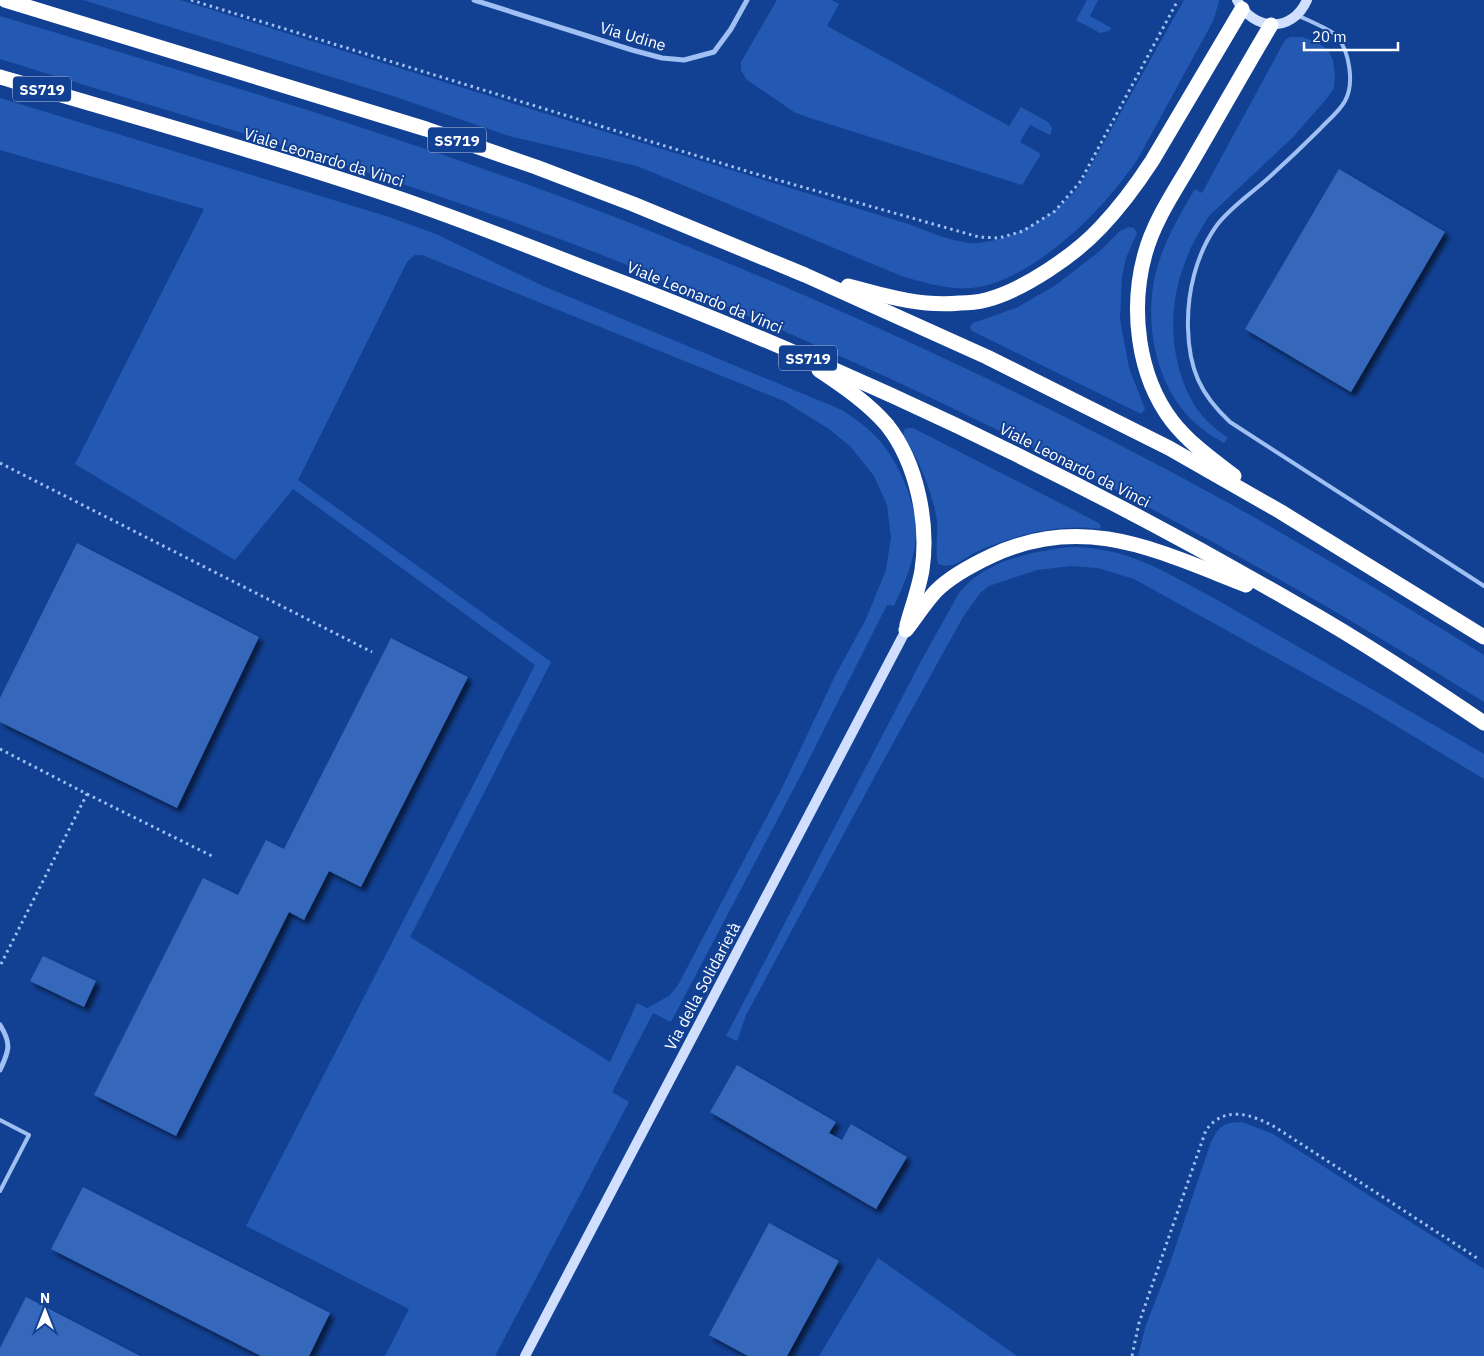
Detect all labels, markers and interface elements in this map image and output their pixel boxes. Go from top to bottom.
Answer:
street label: Via Udine [598,17,669,55]
scale bar [1304,20,1398,52]
text: 20 m [1312,27,1347,46]
road number: SS719 [13,76,71,102]
street label: Viale Leonardo da Vinci [241,123,407,191]
road number: SS719 [428,128,486,152]
street label: Viale Leonardo da Vinci [624,257,786,337]
road number: SS719 [779,346,837,370]
street label: Viale Leonardo da Vinci [996,418,1154,512]
street label: Via della Solidarietà [660,918,744,1054]
north arrow [20,1286,70,1336]
text: N [40,1289,50,1307]

